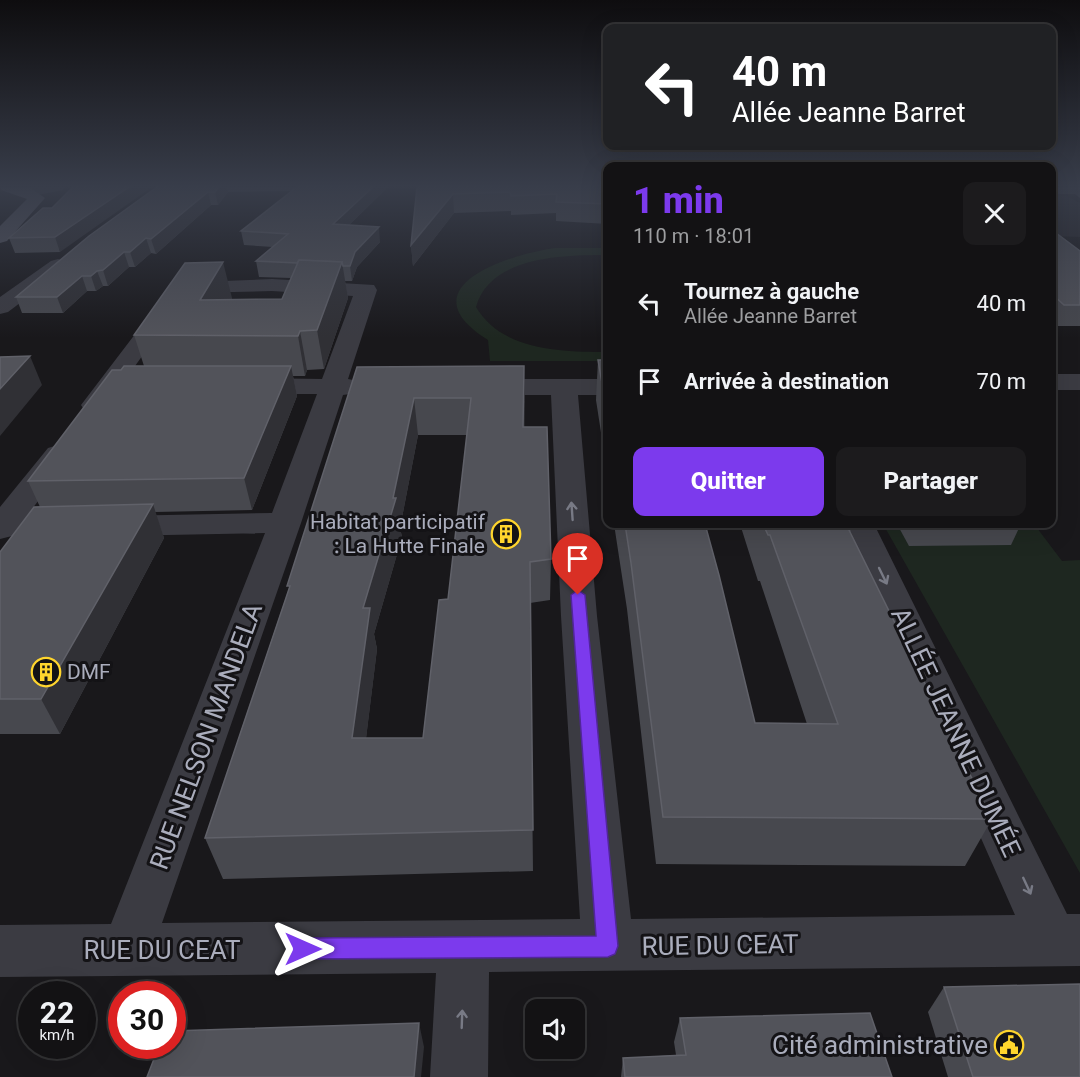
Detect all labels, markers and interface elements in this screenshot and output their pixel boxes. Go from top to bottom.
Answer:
text: 40 m [732,47,827,96]
icon: left [633,48,711,126]
text: Allée Jeanne Barret [732,97,966,129]
text: 1 min [633,180,724,222]
button: close [963,182,1026,245]
text: 110 m · 18:01 [633,224,754,248]
text: Tournez à gauche [684,279,859,304]
icon: left [633,287,666,320]
text: 40 m [977,291,1026,316]
text: Allée Jeanne Barret [684,304,857,328]
icon: arrive [633,365,666,398]
text: Arrivée à destination [684,369,889,394]
text: 70 m [977,369,1026,394]
button: Quitter [633,447,824,516]
button: Partager [836,447,1026,516]
one-way arrow [567,502,578,522]
place label: Habitat participatif : La Hutte Finale [310,510,486,558]
building icon: Habitat participatif : La Hutte Finale [490,518,522,550]
pin [552,533,603,595]
icon: arrive [561,542,594,575]
one-way arrow [878,567,890,585]
street label: RUE NELSON MANDELA [144,599,268,873]
street label: ALLÉE JEANNE DUMÉE [885,603,1027,861]
building icon: DMF [30,656,62,688]
place label: DMF [67,660,111,684]
one-way arrow [1022,877,1034,895]
position arrow [271,917,335,981]
street label: RUE DU CEAT [641,929,799,961]
street label: RUE DU CEAT [83,935,241,965]
speed limit sign: 30 [108,981,186,1059]
text: 22 [40,995,74,1030]
map controls [525,999,585,1059]
button: sound [525,999,585,1059]
one-way arrow [456,1009,467,1029]
text: km/h [39,1026,75,1044]
public building icon: Cité administrative [993,1029,1025,1061]
place label: Cité administrative [772,1030,988,1060]

